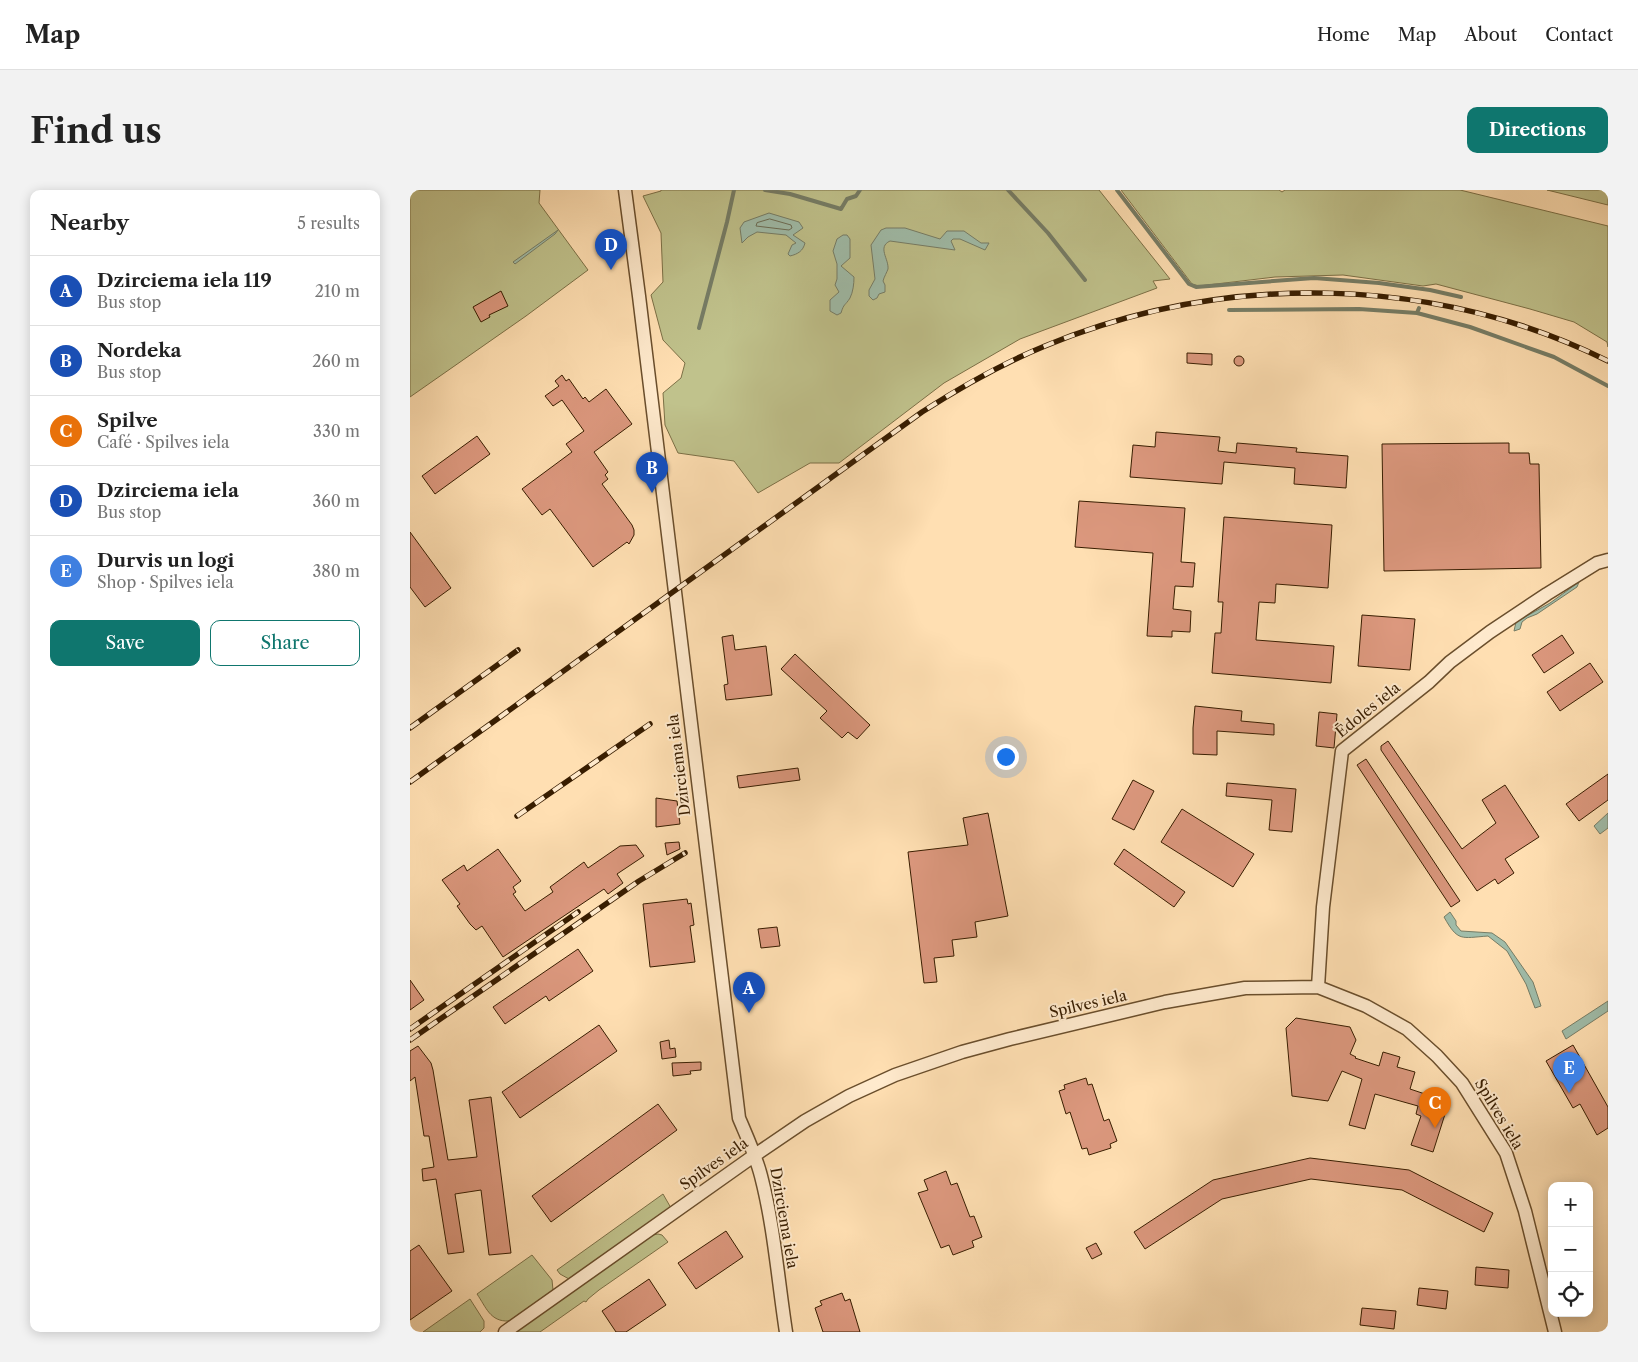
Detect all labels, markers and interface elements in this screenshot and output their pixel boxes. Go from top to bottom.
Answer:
text: Map [25,20,80,49]
text: Home [1317,24,1370,46]
text: Map [1398,24,1436,46]
text: About [1464,24,1517,46]
text: Contact [1545,24,1613,46]
button: Directions [1467,107,1608,153]
text: Find us [30,109,162,152]
text: Nearby [50,210,129,235]
text: 5 results [297,213,360,233]
pin: D [595,229,627,270]
text: Dzirciema iela 119 [97,269,272,292]
text: A [60,281,72,301]
text: 210 m [315,281,360,301]
text: Bus stop [97,292,161,312]
text: Nordeka [97,339,182,362]
text: B [60,351,72,371]
text: 260 m [312,351,360,371]
text: Bus stop [97,362,161,382]
text: Spilve [97,409,158,432]
text: C [60,421,72,441]
text: 330 m [313,421,360,441]
text: Café · Spilves iela [97,432,230,452]
pin: B [636,452,668,493]
text: Dzirciema iela [97,479,239,502]
text: D [59,491,73,511]
text: 360 m [313,491,360,511]
text: Bus stop [97,502,161,522]
text: Durvis un logi [97,549,234,572]
text: E [60,561,72,581]
text: 380 m [312,561,360,581]
text: Shop · Spilves iela [97,572,234,592]
button: Save [50,620,200,666]
button: Share [210,620,360,666]
street label: Ēdoles iela [1332,678,1404,741]
street label: Dzirciema iela [663,713,694,817]
your location [993,744,1019,770]
pin: A [733,972,765,1013]
street label: Spilves iela [1047,985,1129,1022]
pin: E [1553,1052,1585,1093]
street label: Spilves iela [1471,1075,1528,1153]
pin: C [1419,1087,1451,1128]
street label: Spilves iela [676,1133,752,1194]
street label: Dzirciema iela [766,1166,803,1270]
map controls [1548,1182,1593,1317]
button: + [1548,1182,1593,1227]
button: − [1548,1227,1593,1272]
button: locate [1548,1272,1593,1317]

